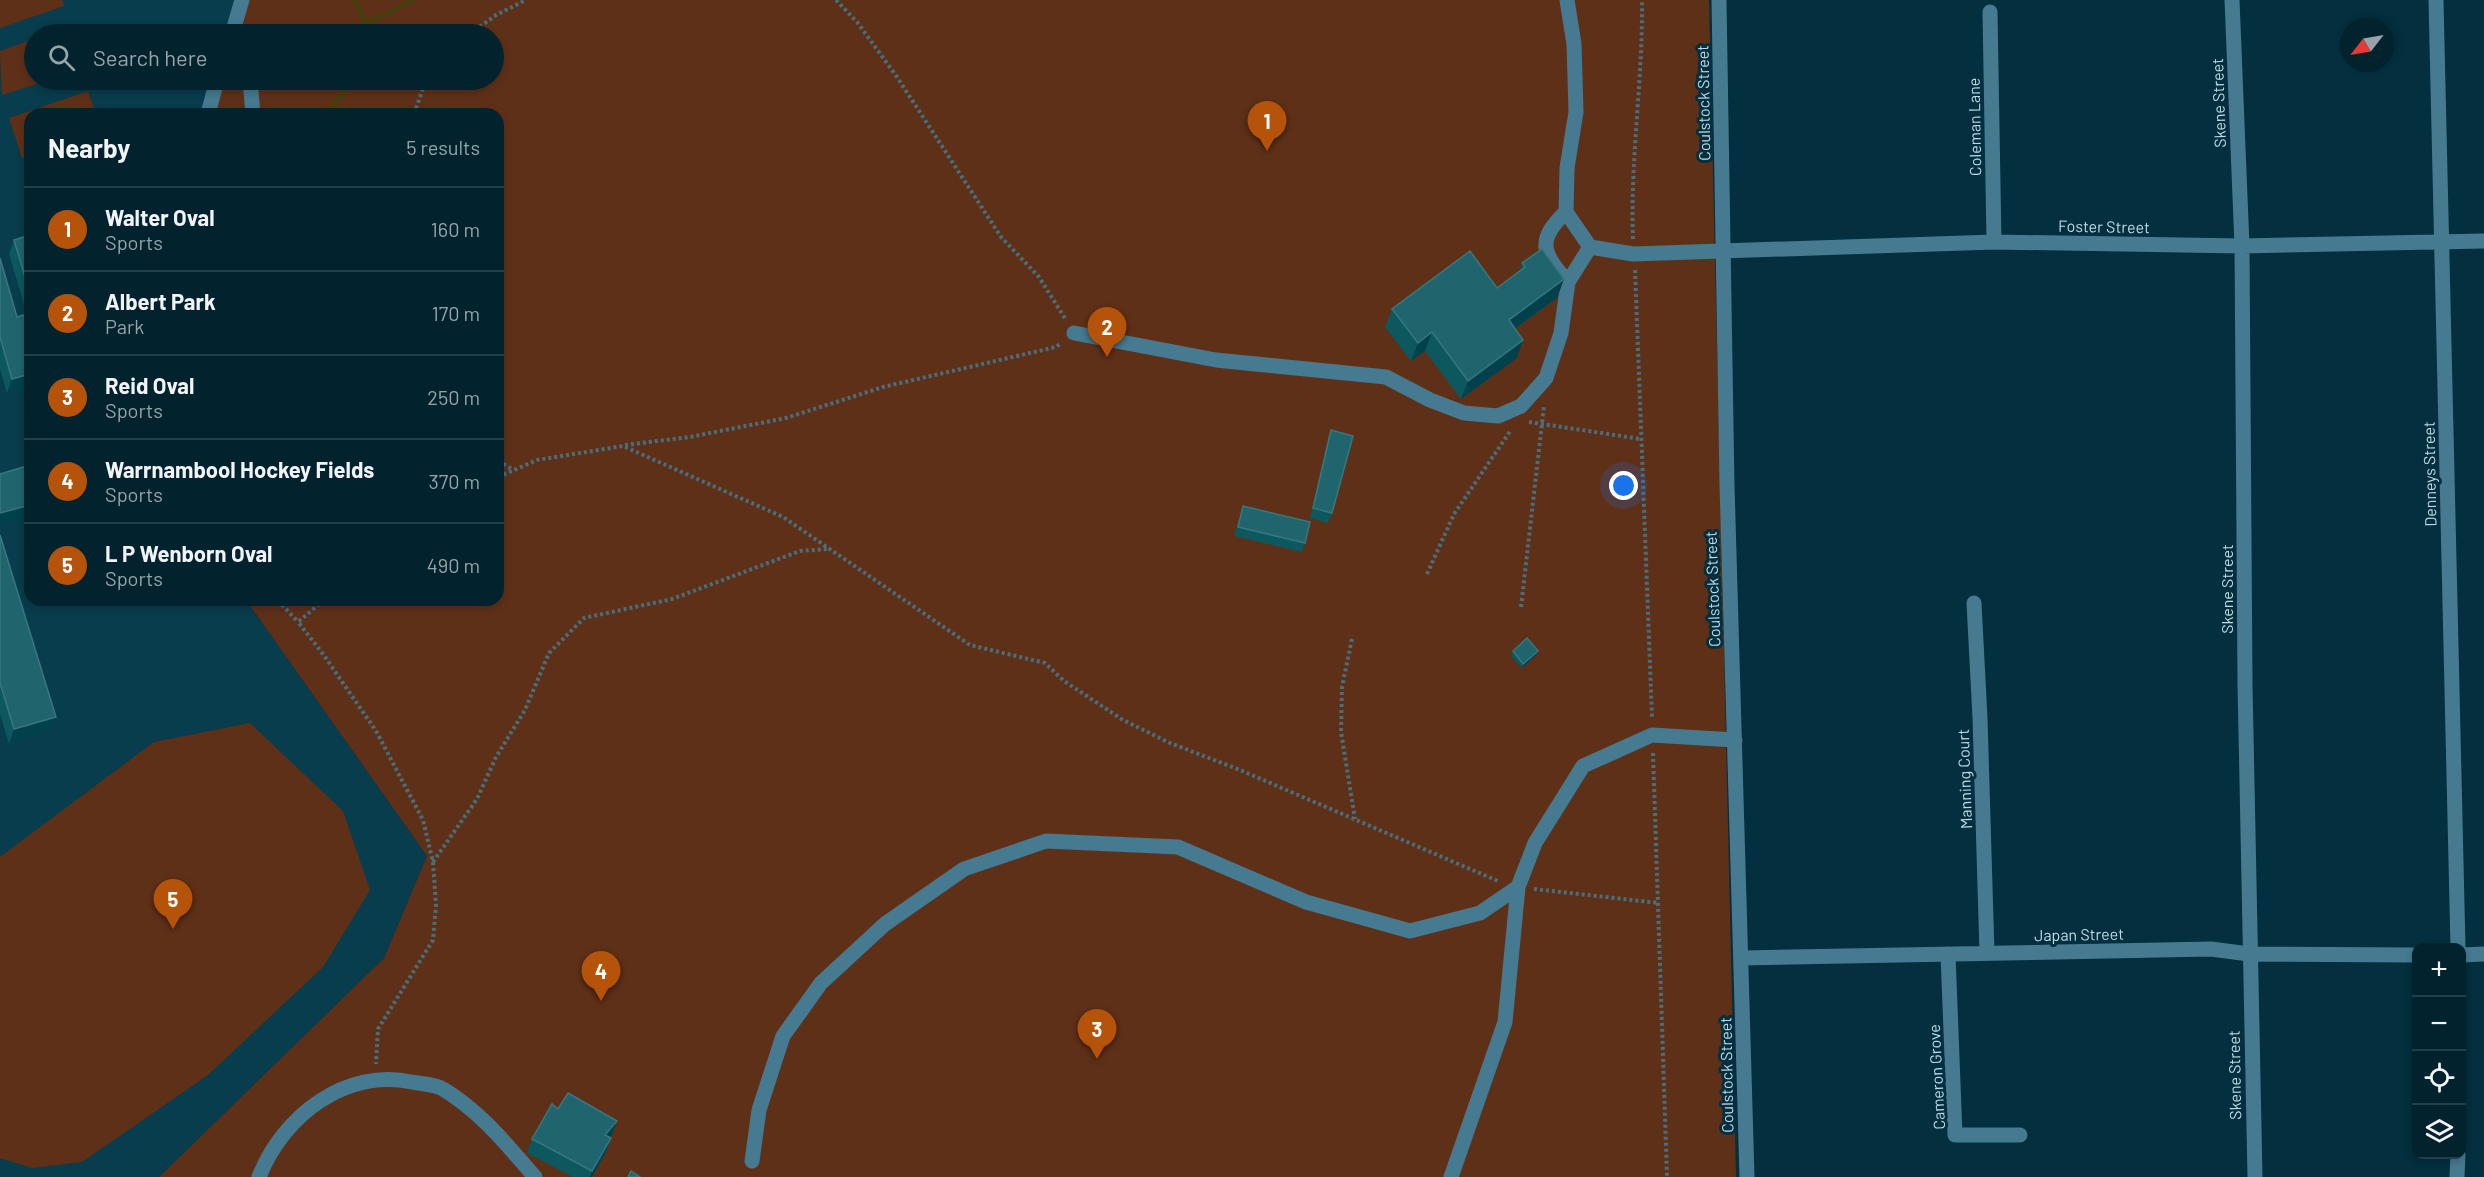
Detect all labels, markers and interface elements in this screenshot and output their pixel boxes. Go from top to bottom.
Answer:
north arrow [2340,18,2394,72]
search box [24,24,504,90]
icon: search [45,41,78,74]
text: Search here [93,44,207,70]
street label: Coulstock Street [1692,45,1714,161]
street label: Skene Street [2207,58,2229,148]
street label: Coleman Lane [1964,78,1984,176]
pin: 1 [1248,102,1286,151]
text: Nearby [48,132,130,163]
text: 5 results [406,135,480,159]
text: Walter Oval [105,204,215,230]
street label: Foster Street [2058,216,2150,236]
text: 1 [64,217,71,241]
text: 160 m [431,217,480,241]
text: Sports [105,230,163,254]
text: Albert Park [105,288,216,314]
text: 2 [62,301,73,325]
text: 170 m [432,301,480,325]
pin: 2 [1088,308,1126,357]
text: Park [105,314,144,338]
text: Reid Oval [105,372,194,398]
text: 3 [62,385,73,409]
text: 250 m [427,385,480,409]
text: Sports [105,398,163,422]
street label: Denneys Street [2419,421,2439,527]
text: Warrnambool Hockey Fields [105,456,374,482]
text: 4 [61,469,74,493]
text: 370 m [428,469,480,493]
your location [1609,471,1638,500]
text: Sports [105,482,163,506]
street label: Coulstock Street [1700,531,1724,647]
text: L P Wenborn Oval [105,540,272,566]
street label: Skene Street [2217,544,2236,634]
text: 5 [62,553,73,577]
text: 490 m [427,553,480,577]
text: Sports [105,566,163,590]
street label: Manning Court [1953,729,1975,829]
pin: 5 [154,880,192,929]
street label: Japan Street [2034,924,2124,944]
map controls [2412,943,2466,1159]
button: + [2412,943,2466,997]
pin: 4 [582,952,620,1001]
button: − [2412,997,2466,1051]
pin: 3 [1078,1010,1116,1059]
street label: Coulstock Street [1715,1017,1737,1133]
street label: Cameron Grove [1924,1024,1948,1130]
street label: Skene Street [2224,1030,2244,1120]
button: locate [2412,1051,2466,1105]
button: layers [2412,1105,2466,1159]

